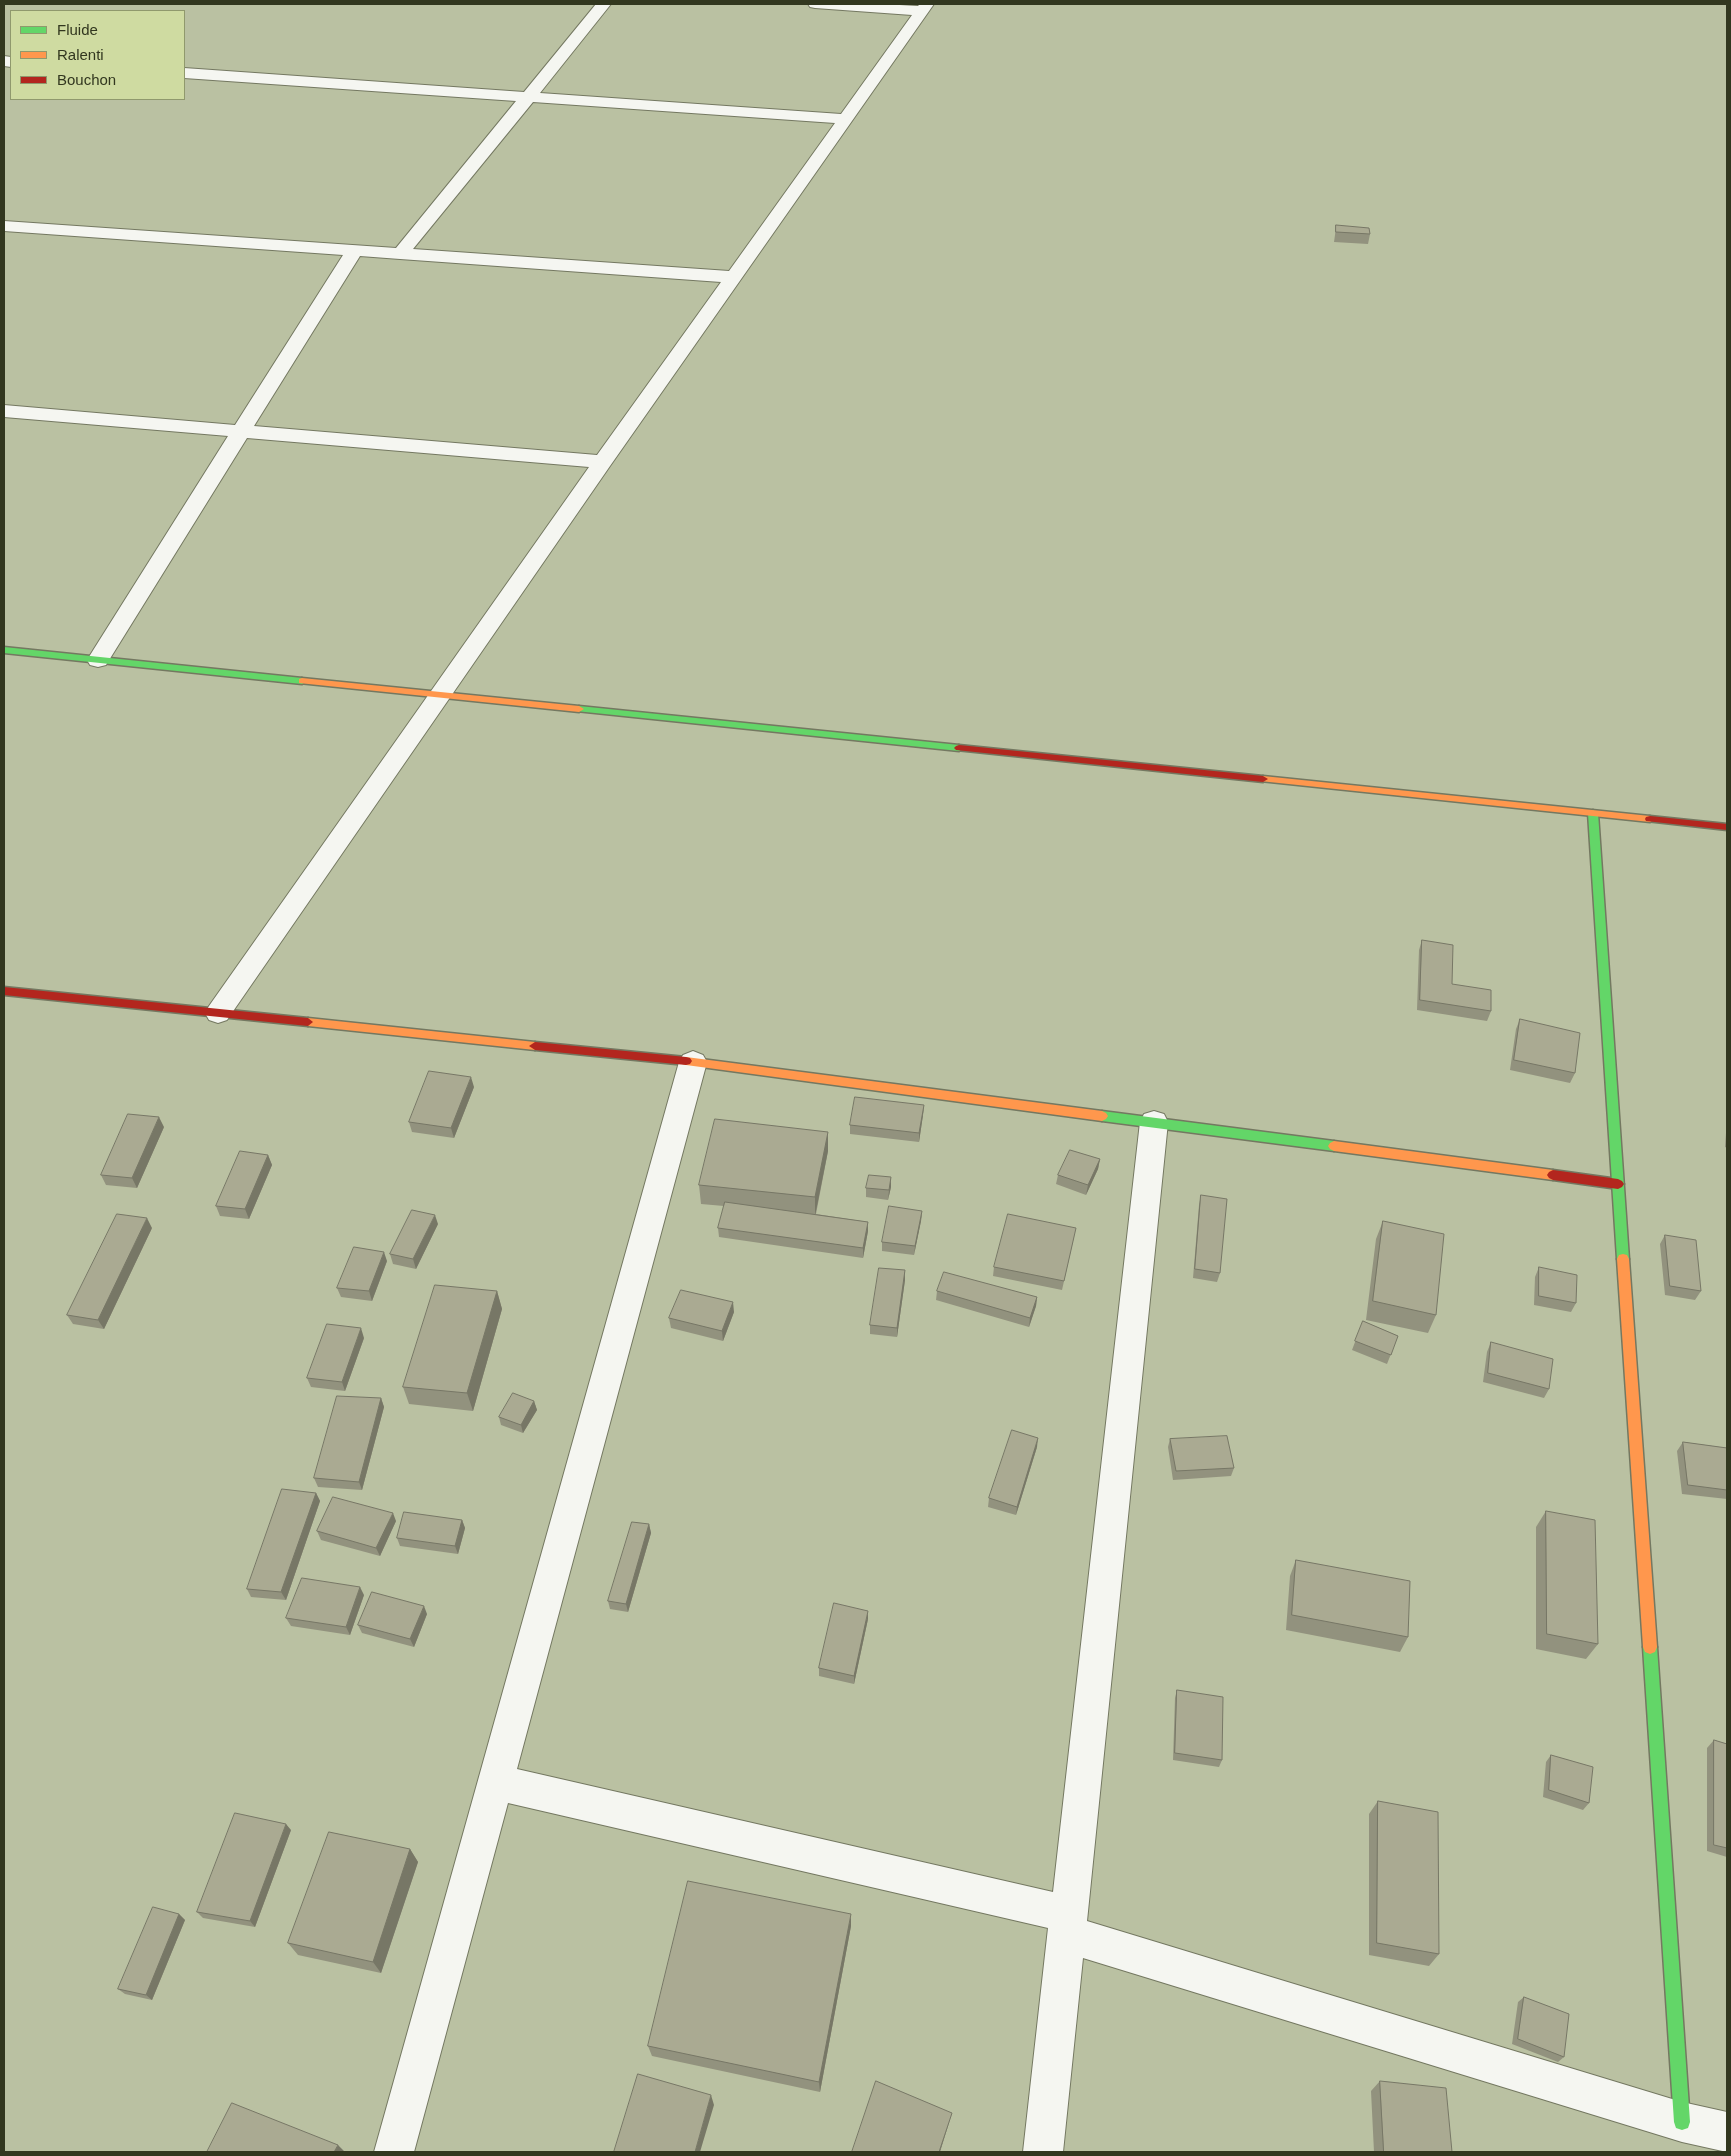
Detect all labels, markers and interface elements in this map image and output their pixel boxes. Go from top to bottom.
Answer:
legend [10,10,185,100]
text: Fluide [57,21,98,38]
text: Ralenti [57,46,104,63]
text: Bouchon [57,71,116,88]

